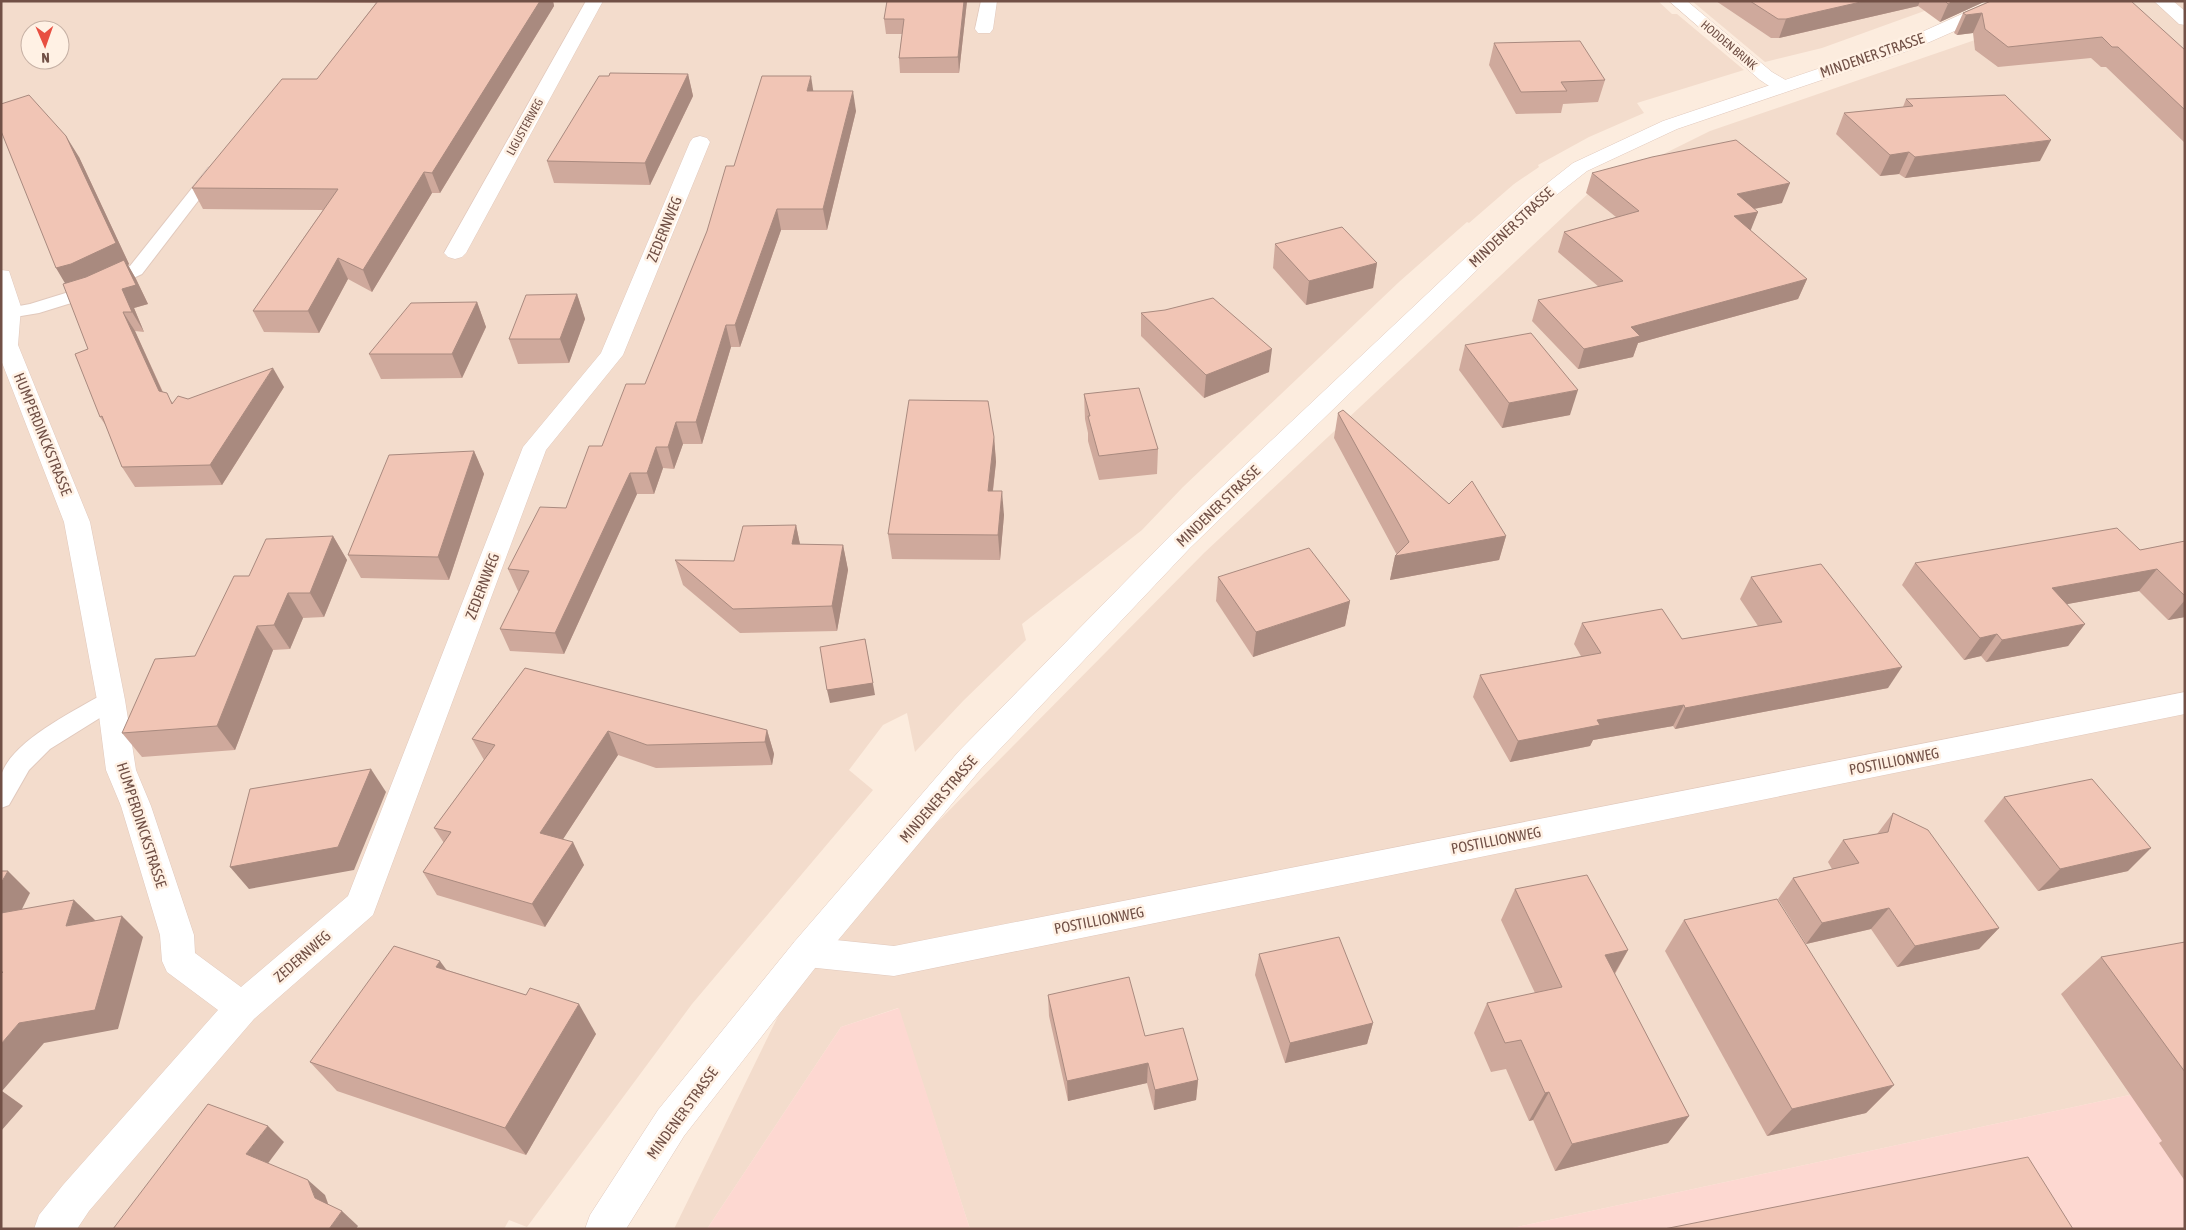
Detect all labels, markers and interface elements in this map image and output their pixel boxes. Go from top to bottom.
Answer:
street label: HODDEN BRINK [1698,17,1760,73]
north arrow [20,20,70,70]
street label: MINDENER STRASSE [1818,29,1927,81]
text: N [41,50,50,66]
street label: LIGUSTERWEG [504,96,546,158]
street label: MINDENER STRASSE [1465,183,1557,270]
street label: ZEDERNWEG [643,194,685,264]
street label: HUMPERDINCKSTRASSE [11,370,76,498]
street label: MINDENER STRASSE [1173,462,1264,550]
street label: ZEDERNWEG [462,550,502,621]
street label: POSTILLIONWEG [1848,744,1940,778]
street label: MINDENER STRASSE [896,752,981,846]
street label: HUMPERDINCKSTRASSE [114,760,170,890]
street label: POSTILLIONWEG [1450,823,1542,857]
street label: POSTILLIONWEG [1053,903,1145,937]
street label: ZEDERNWEG [270,927,334,985]
street label: MINDENER STRASSE [643,1063,721,1162]

